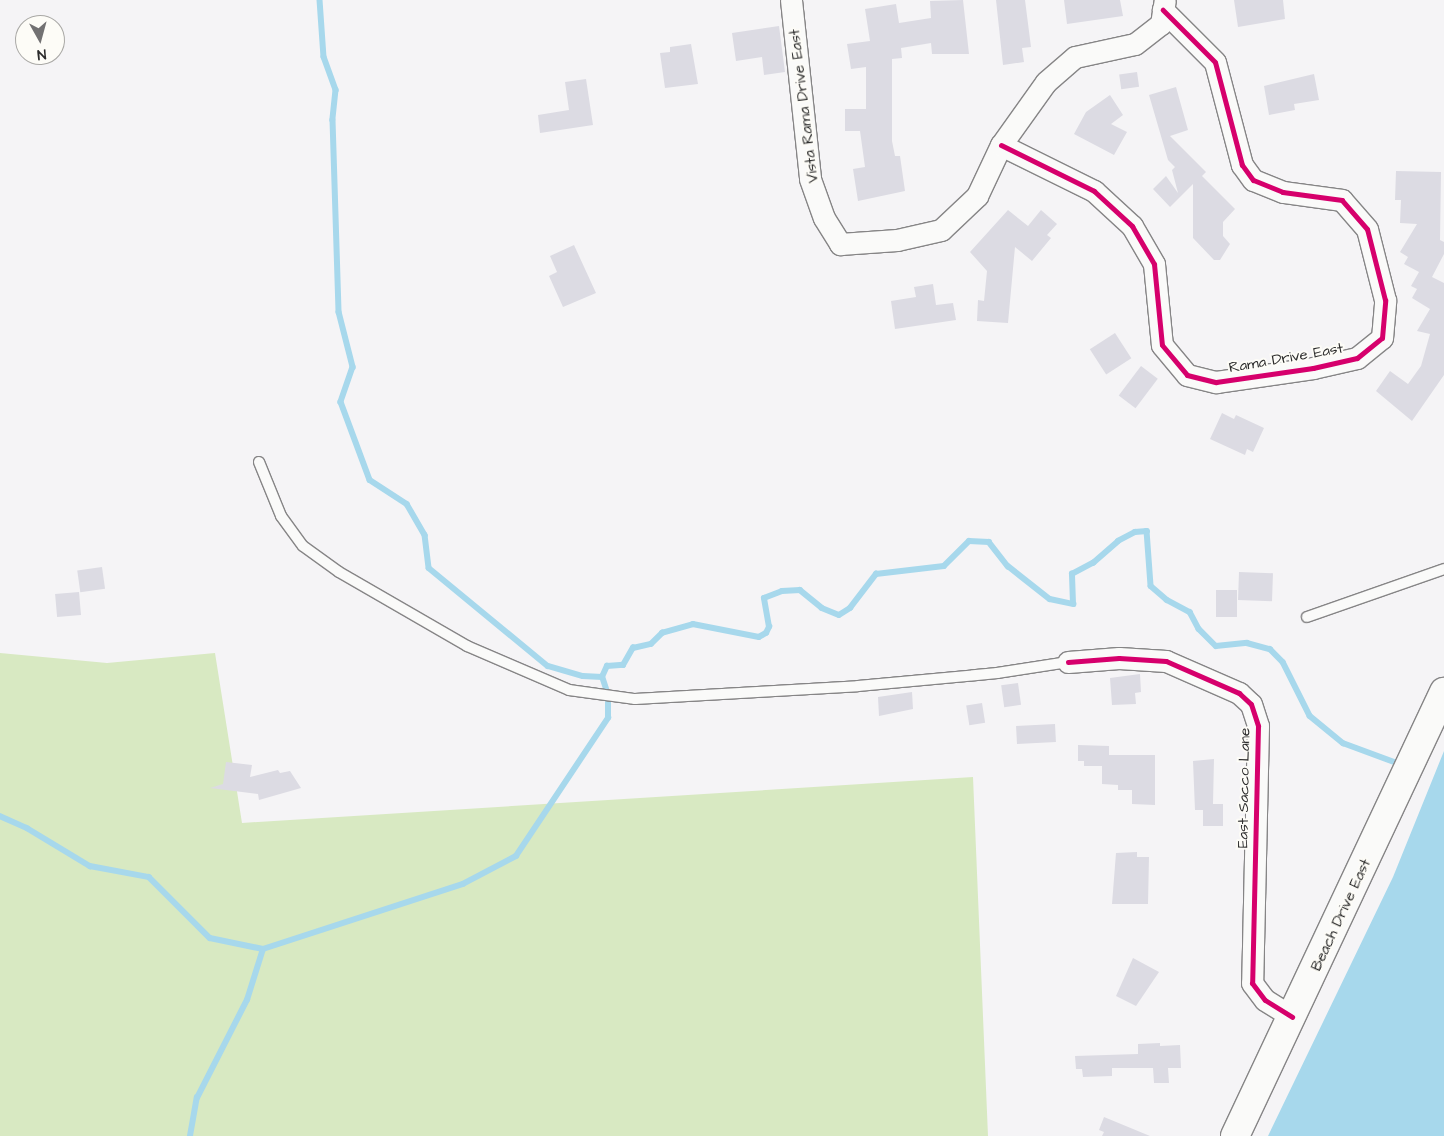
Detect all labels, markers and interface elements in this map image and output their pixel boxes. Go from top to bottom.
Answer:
north arrow [15,15,65,65]
street label: Vista Rama Drive East [786,28,822,184]
text: N [36,43,47,64]
street label: Rama Drive East [1227,339,1345,377]
street label: East Sacco Lane [1234,728,1254,848]
street label: Beach Drive East [1307,856,1375,974]

